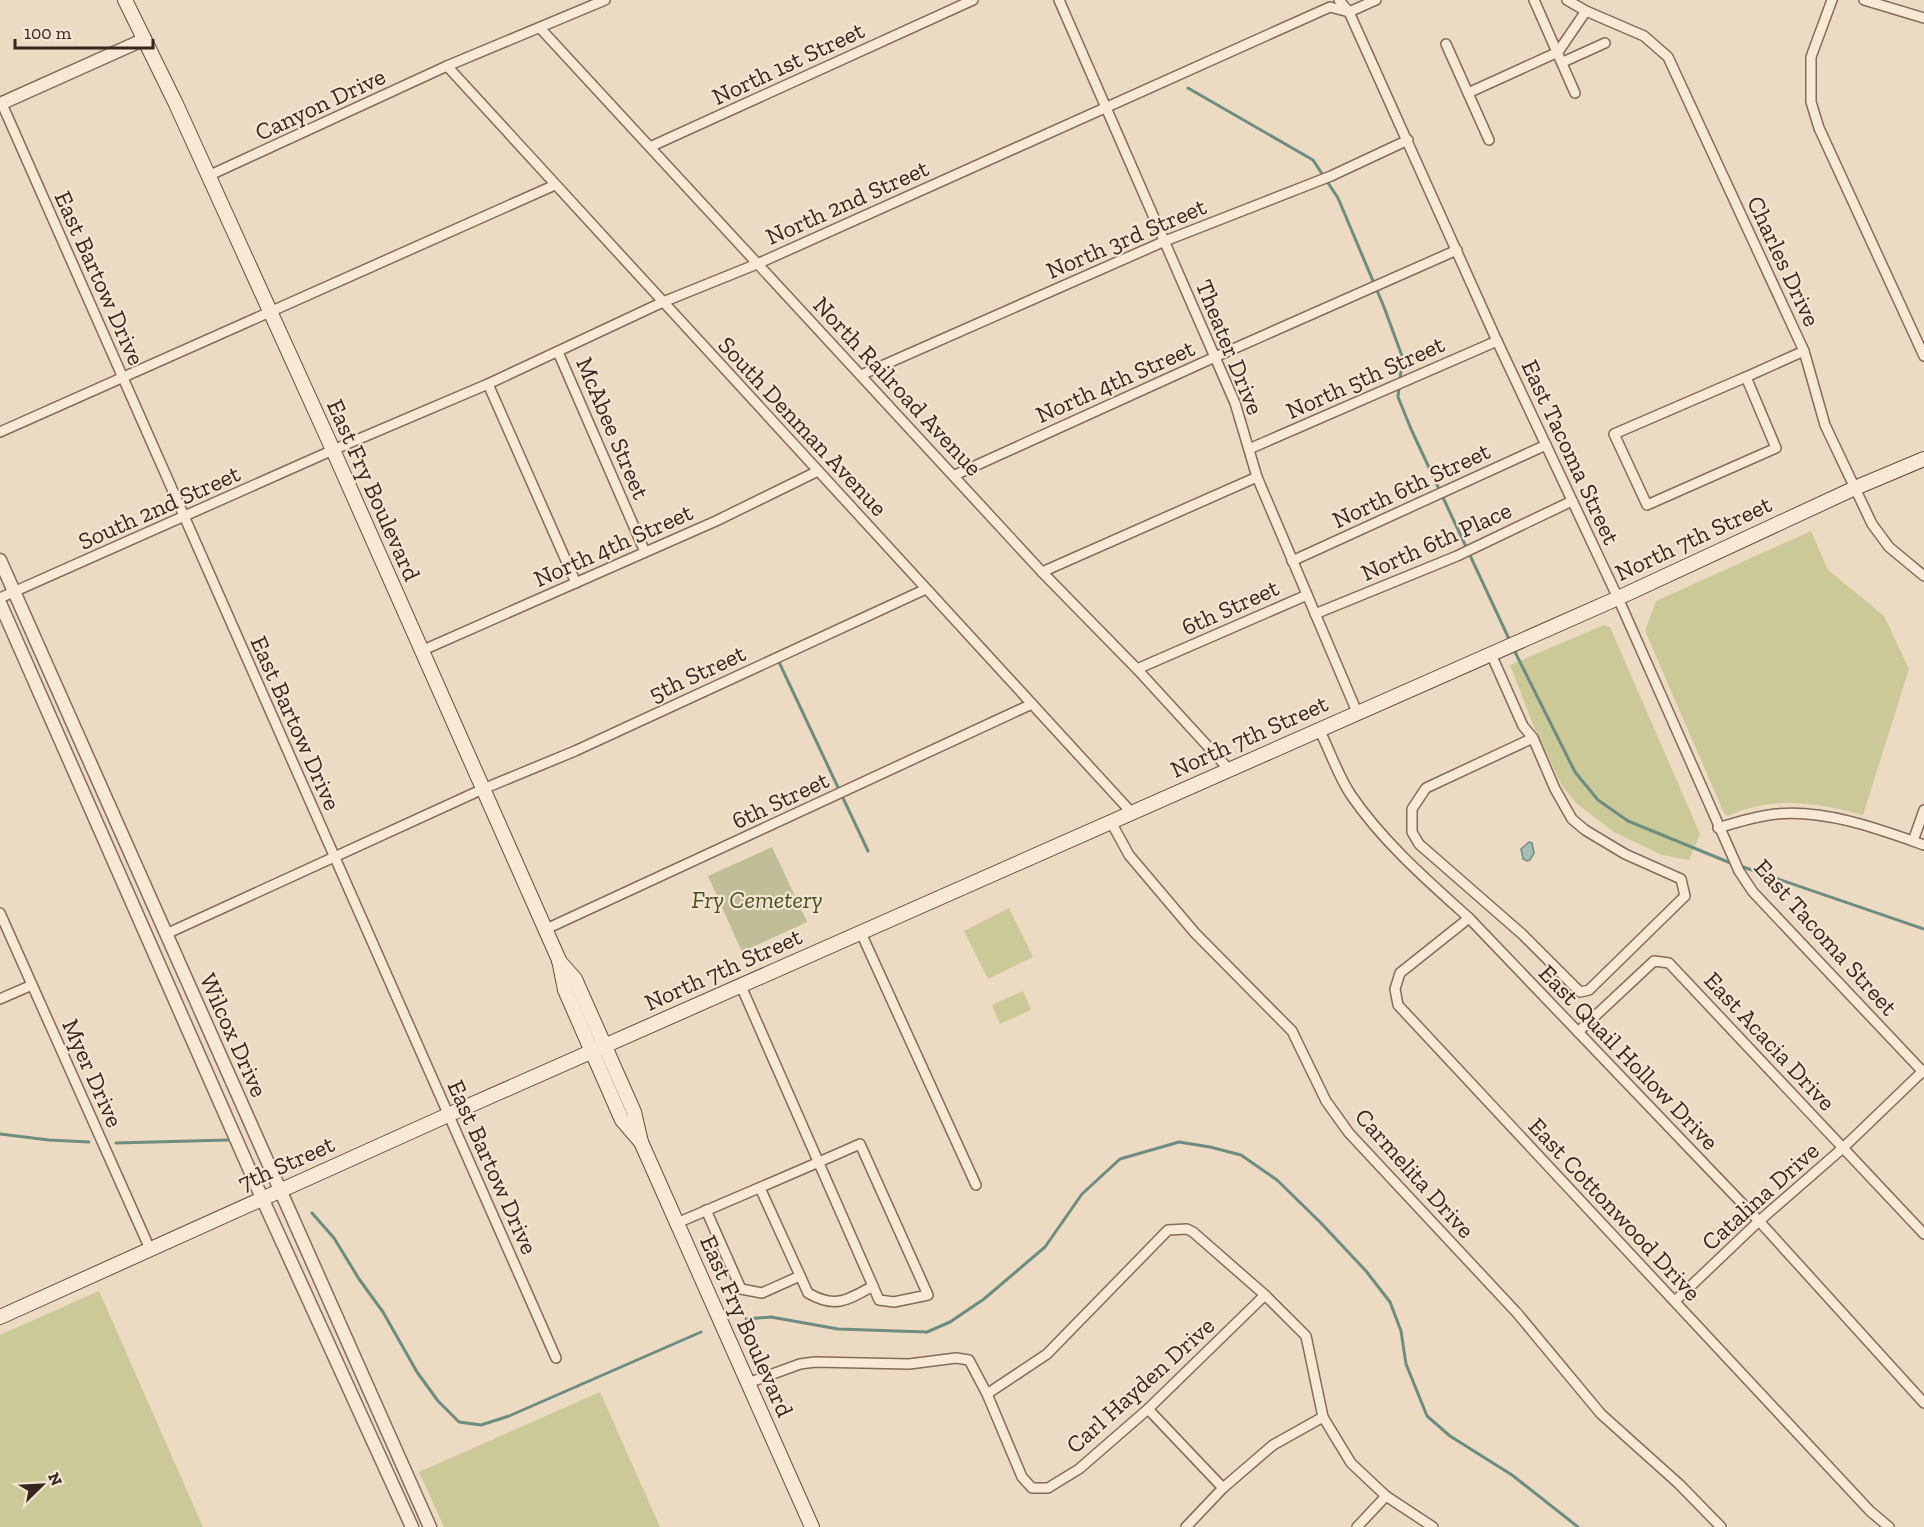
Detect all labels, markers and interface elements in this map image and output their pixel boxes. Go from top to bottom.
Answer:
scale bar [15,12,153,50]
street label: North 1st Street [707,15,869,111]
text: 100 m [24,22,72,44]
street label: Canyon Drive [250,61,390,147]
street label: North 2nd Street [761,153,933,251]
street label: East Bartow Drive [49,186,151,370]
street label: North 3rd Street [1042,191,1210,285]
street label: Charles Drive [1741,191,1827,331]
street label: Theater Drive [1190,275,1270,419]
street label: North Railroad Avenue [807,290,989,482]
street label: North 5th Street [1281,329,1449,425]
street label: South Denman Avenue [712,330,894,522]
street label: North 4th Street [1031,333,1199,429]
street label: McAbee Street [570,353,656,503]
street label: East Tacoma Street [1516,355,1627,549]
street label: East Fry Boulevard [321,395,427,585]
street label: North 6th Street [1328,436,1495,534]
street label: South 2nd Street [74,458,245,556]
street label: North 7th Street [1610,489,1776,587]
street label: North 6th Place [1356,495,1516,587]
street label: North 4th Street [529,497,697,593]
street label: 6th Street [1177,573,1283,641]
street label: East Bartow Drive [245,631,347,815]
street label: 5th Street [644,638,750,708]
street label: North 7th Street [1166,688,1332,784]
street label: 6th Street [727,765,833,835]
street label: East Tacoma Street [1748,853,1904,1021]
park label: Fry Cemetery [692,885,822,914]
street label: North 7th Street [640,921,806,1017]
street label: East Quail Hollow Drive [1533,958,1725,1156]
street label: East Acacia Drive [1698,966,1842,1116]
street label: Wilcox Drive [194,969,274,1101]
street label: Myer Drive [56,1014,130,1132]
street label: East Bartow Drive [442,1075,544,1259]
street label: Carmelita Drive [1349,1102,1481,1244]
street label: East Cottonwood Drive [1523,1111,1707,1307]
street label: 7th Street [233,1129,339,1197]
street label: Catalina Drive [1695,1136,1825,1256]
street label: East Fry Boulevard [694,1231,800,1421]
street label: Carl Hayden Drive [1060,1311,1220,1459]
north arrow [12,1455,72,1515]
text: N [44,1470,66,1489]

